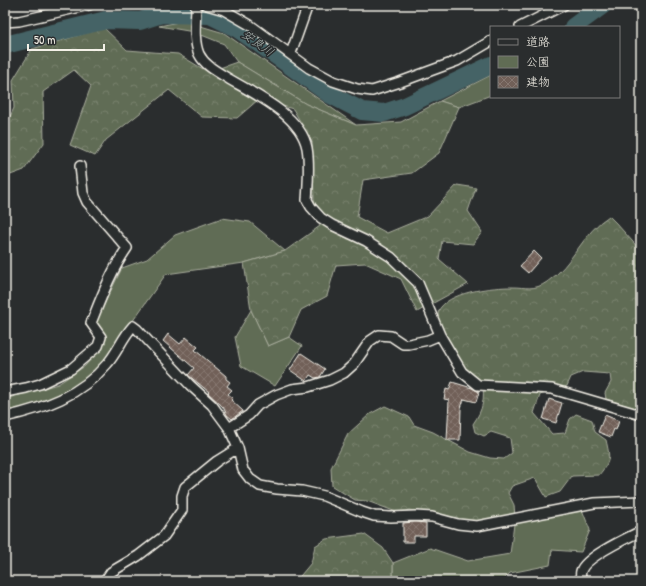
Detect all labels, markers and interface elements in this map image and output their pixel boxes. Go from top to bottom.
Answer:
water label: 安良川 [239,25,278,60]
scale bar [28,26,104,52]
legend [490,26,620,98]
text: 50 m [34,31,55,48]
text: 道路 [526,33,550,50]
text: 公園 [526,53,550,70]
text: 建物 [526,73,550,90]

